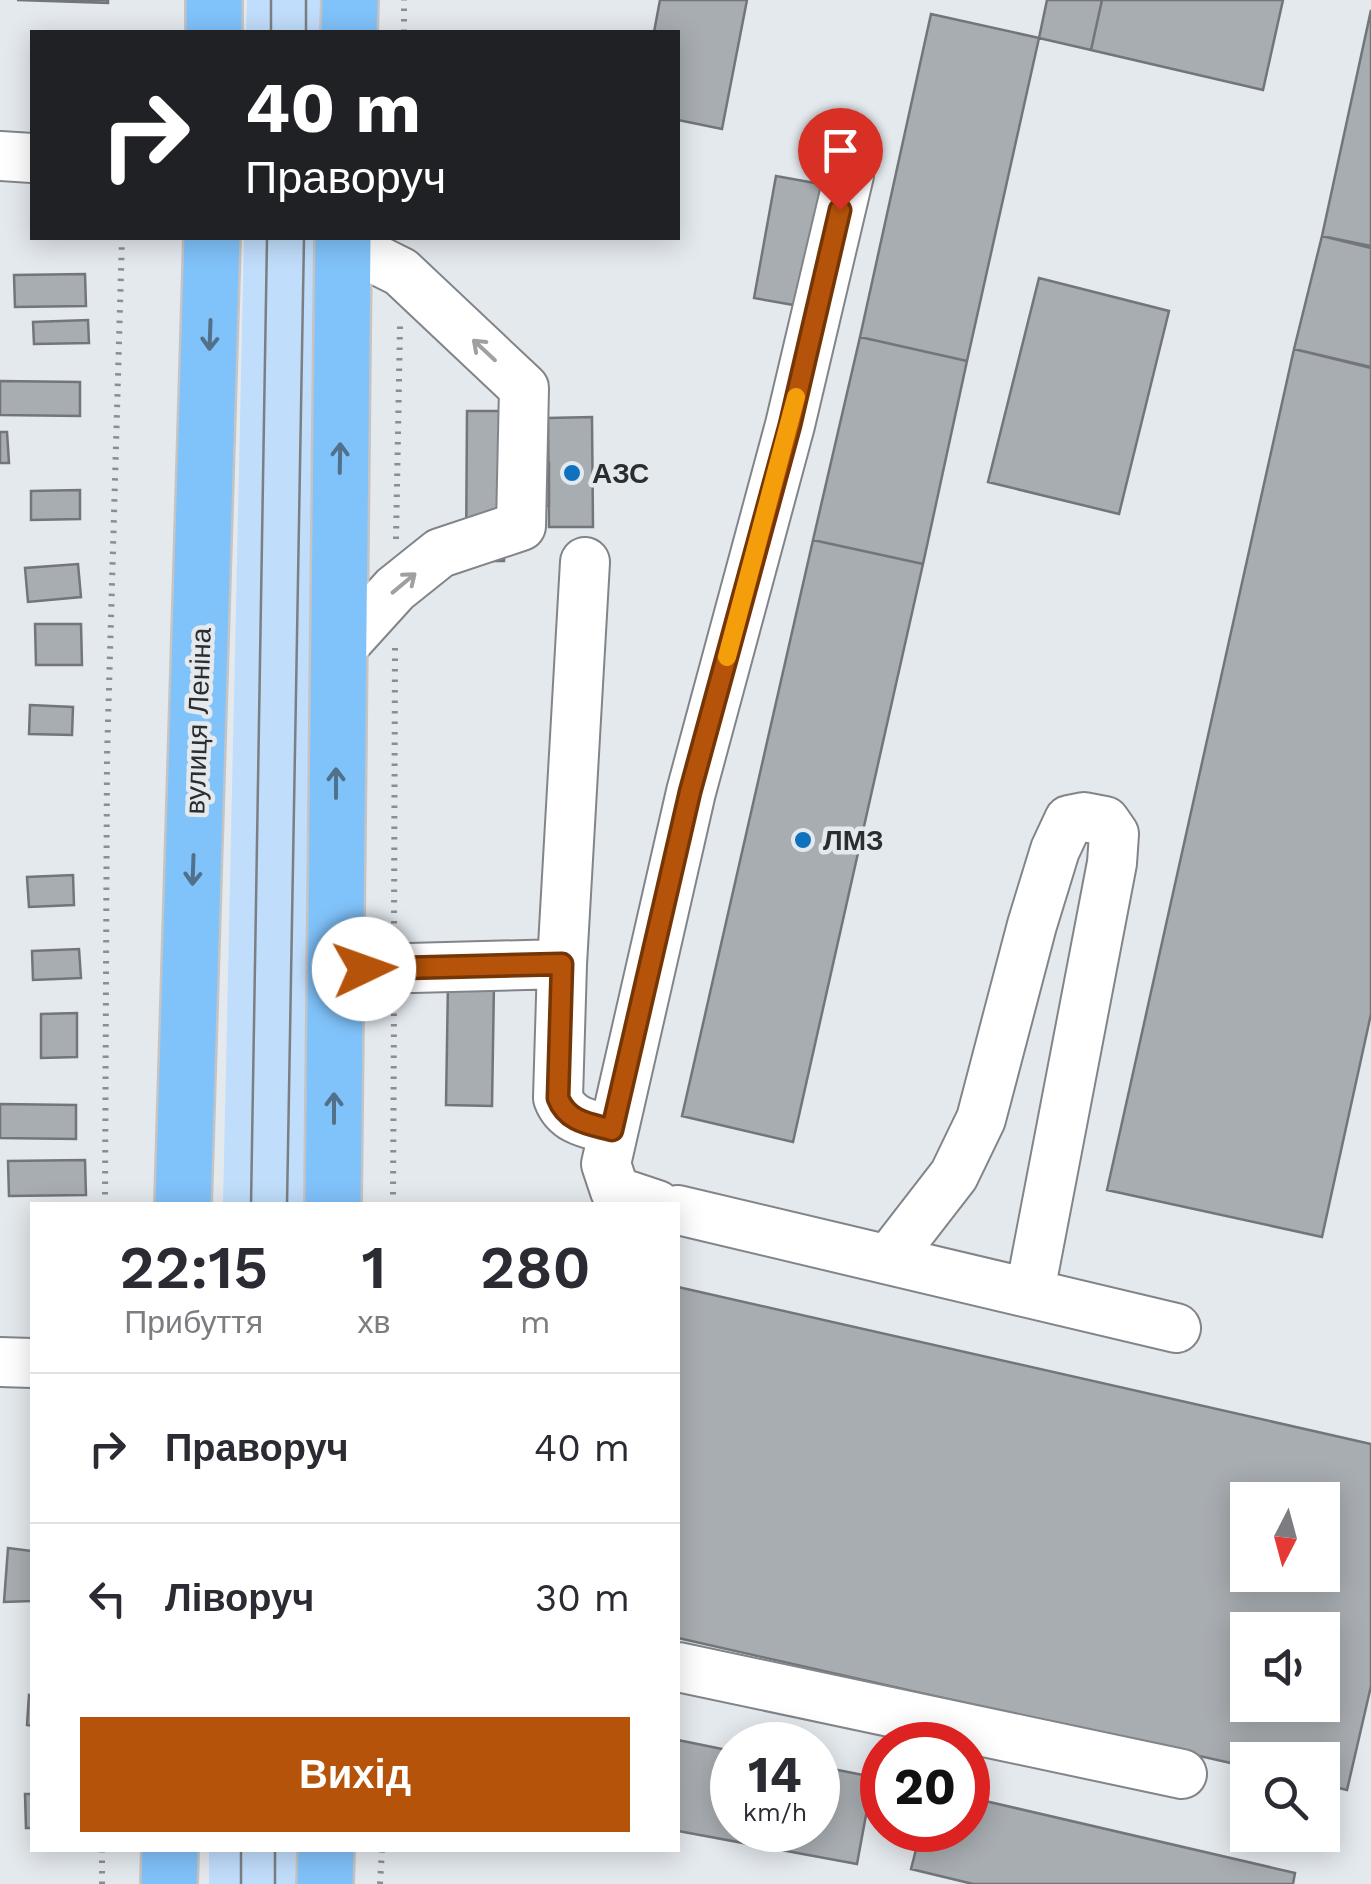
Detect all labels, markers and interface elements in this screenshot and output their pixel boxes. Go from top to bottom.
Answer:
text: 40 m [245,67,421,149]
icon: right [80,70,210,200]
pin [798,108,883,211]
icon: arrive [813,123,868,178]
text: Праворуч [245,151,446,204]
one-way arrow [200,318,219,350]
one-way arrow [472,338,496,362]
one-way arrow [330,442,349,474]
place label: АЗС [592,457,649,490]
marker: АЗС [561,462,583,484]
one-way arrow [390,572,416,594]
street label: вулиця Леніна [178,627,218,815]
one-way arrow [326,767,346,800]
place label: ЛМЗ [823,824,884,857]
marker: ЛМЗ [792,829,814,851]
one-way arrow [184,853,203,885]
position arrow [312,917,416,1021]
one-way arrow [324,1092,344,1124]
text: 22:15 [119,1232,268,1303]
text: 1 [361,1232,386,1303]
text: 280 [480,1232,591,1303]
text: Прибуття [124,1303,263,1341]
text: хв [357,1303,390,1341]
text: m [520,1303,550,1341]
icon: right [80,1421,135,1476]
text: Праворуч [165,1426,349,1470]
text: 40 m [534,1426,630,1470]
north arrow [1230,1482,1340,1592]
map controls [1230,1482,1340,1852]
icon: left [80,1571,135,1626]
text: Ліворуч [165,1576,314,1620]
text: 30 m [535,1576,630,1620]
button: sound [1230,1612,1340,1722]
button: Вихід [80,1717,630,1832]
speed limit sign: 20 [860,1722,990,1852]
button: search [1230,1742,1340,1852]
text: 14 [748,1745,802,1804]
text: km/h [743,1798,807,1827]

